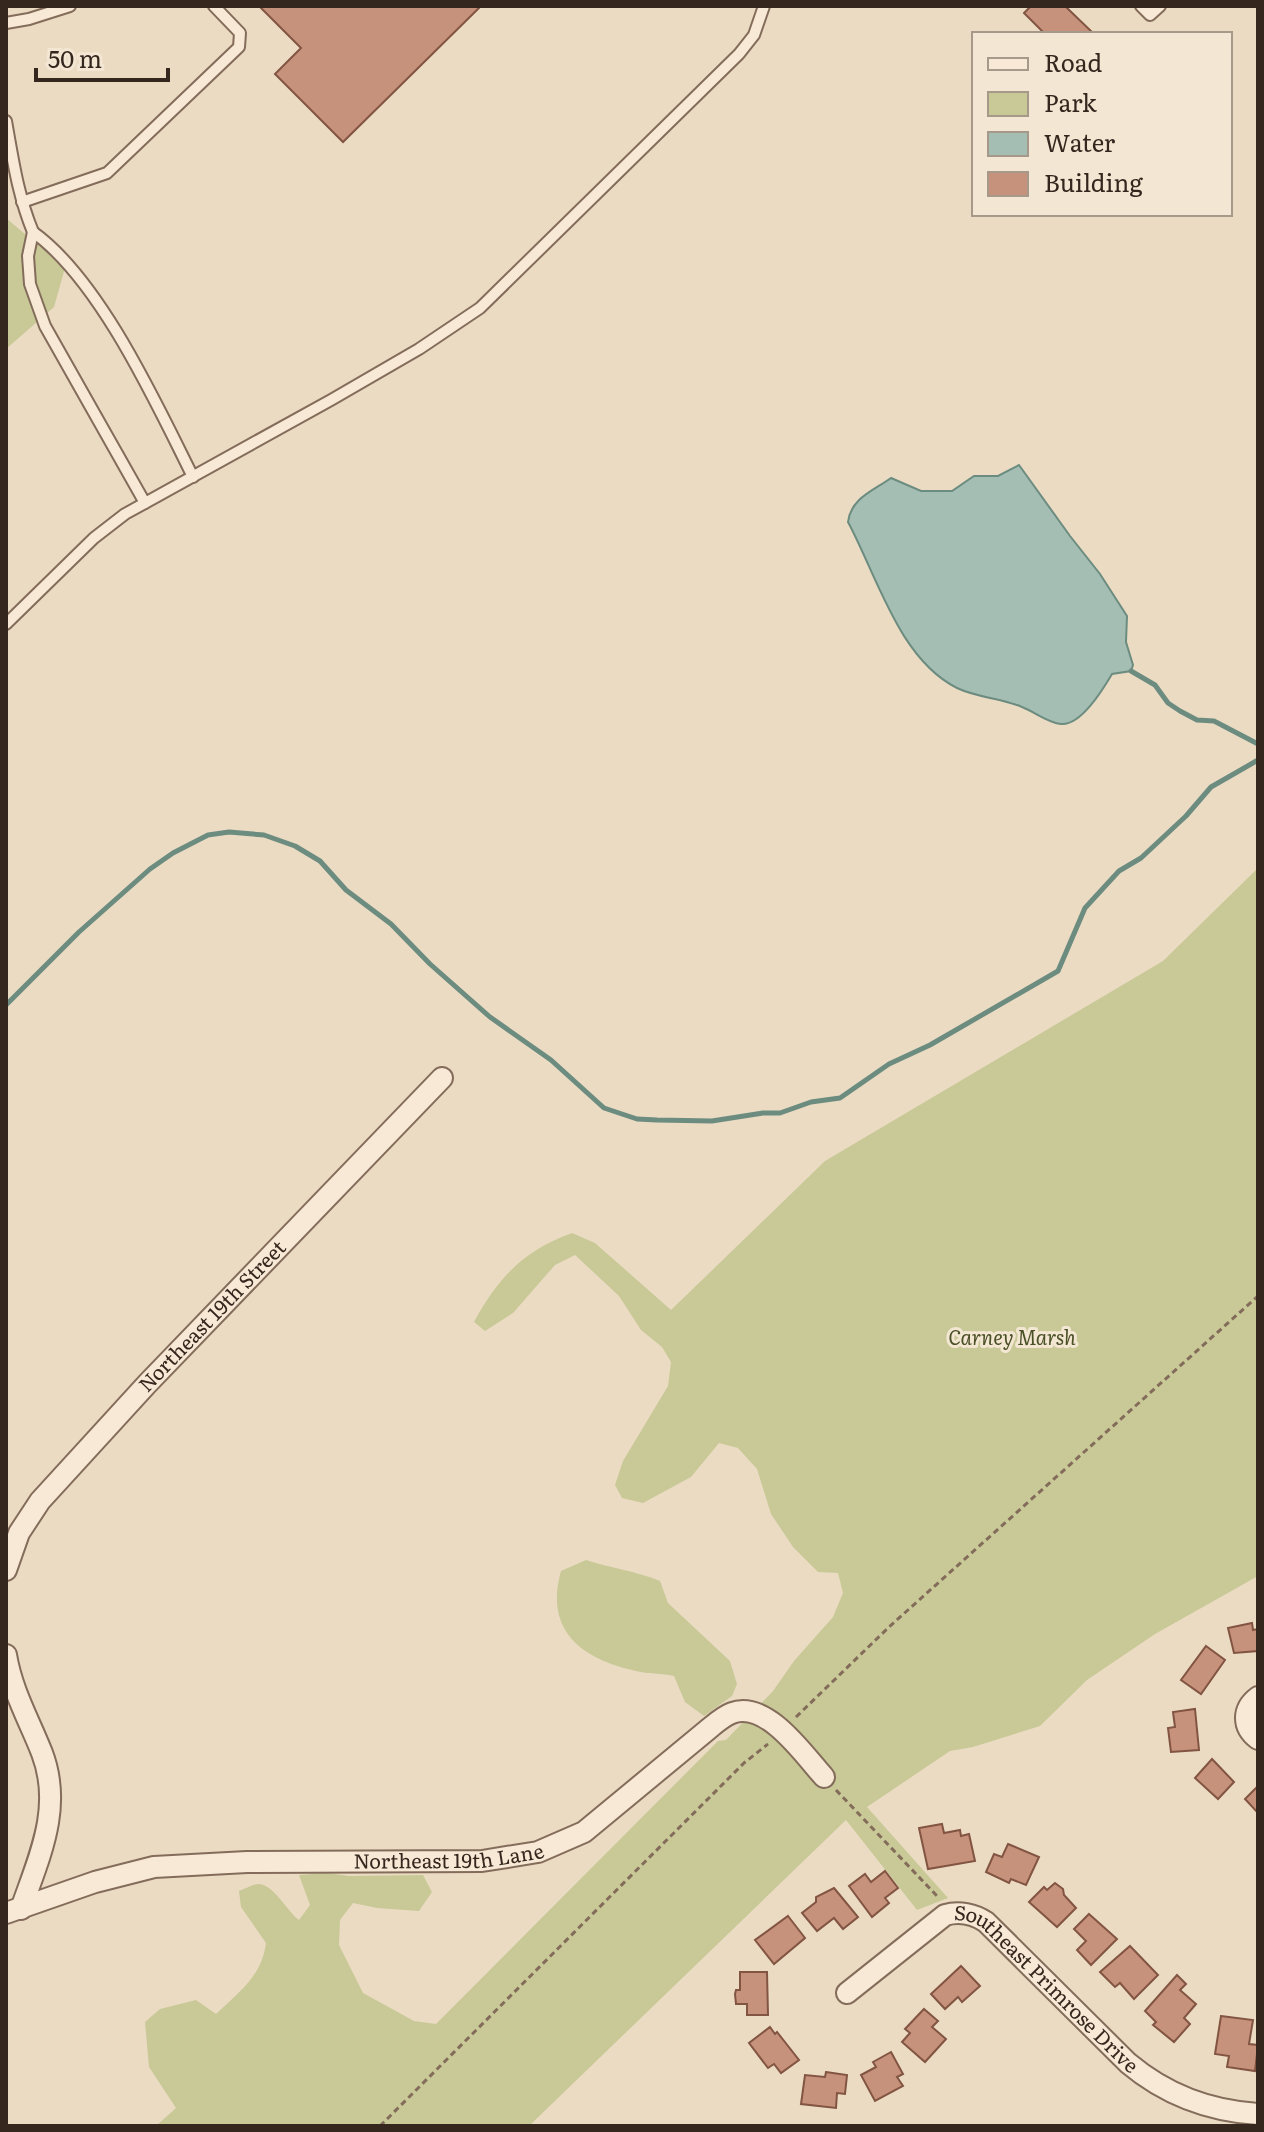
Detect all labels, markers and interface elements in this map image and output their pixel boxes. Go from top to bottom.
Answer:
scale bar [36,32,168,82]
legend [972,32,1232,216]
text: 50 m [48,40,102,75]
text: Road [1044,44,1103,79]
text: Park [1044,84,1097,119]
text: Water [1044,124,1116,159]
text: Building [1044,164,1143,199]
street label: Northeast 19th Street [130,1232,291,1398]
park label: Carney Marsh [948,1321,1076,1351]
street label: Northeast 19th Lane [353,1834,548,1875]
street label: Southeast Primrose Drive [953,1896,1146,2079]

